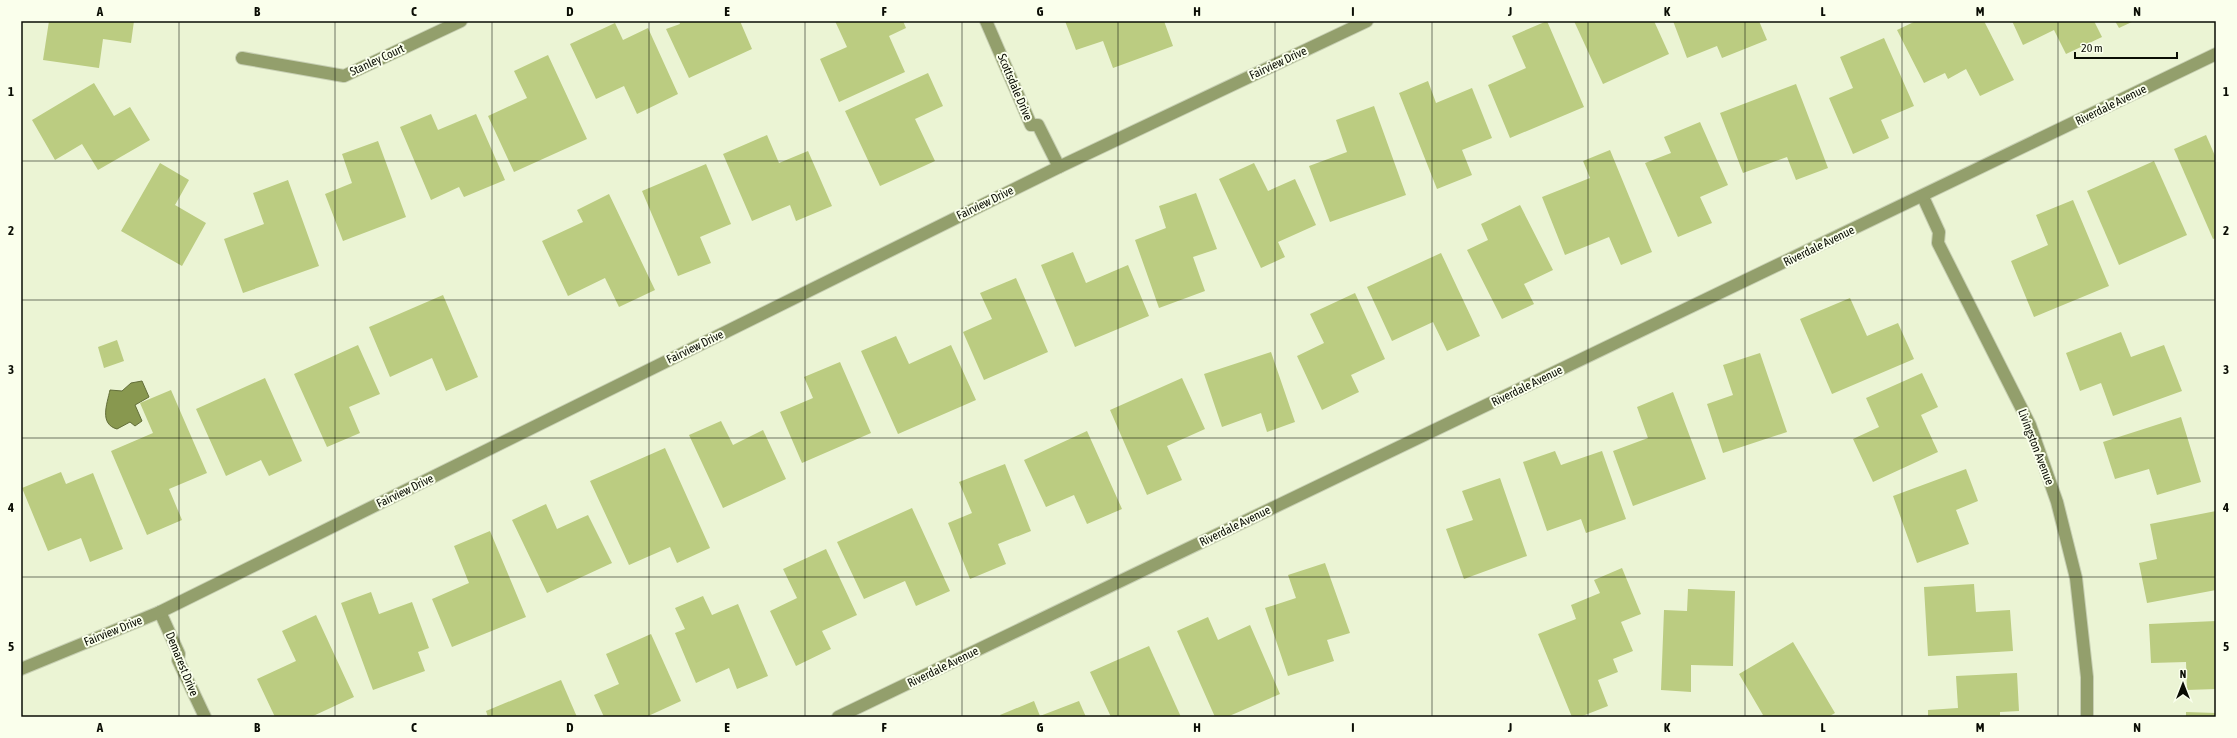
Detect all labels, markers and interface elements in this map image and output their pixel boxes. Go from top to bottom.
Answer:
text: A [96,4,104,19]
text: B [254,4,261,19]
text: C [411,4,417,19]
text: D [566,4,574,19]
text: E [724,4,730,19]
text: F [881,4,887,19]
text: G [1037,4,1044,19]
text: H [1193,4,1201,19]
text: I [1351,4,1355,19]
text: J [1507,4,1512,19]
text: K [1664,4,1671,19]
text: L [1820,4,1826,19]
text: M [1976,4,1985,19]
text: N [2133,4,2141,19]
scale bar [2075,34,2177,60]
street label: Stanley Court [347,41,407,79]
text: 20 m [2081,41,2103,55]
street label: Fairview Drive [1247,44,1309,82]
street label: Scottsdale Drive [995,52,1035,122]
street label: Riverdale Avenue [2073,82,2149,128]
text: 1 [8,84,14,99]
text: 1 [2223,84,2229,99]
street label: Fairview Drive [954,183,1016,223]
text: 2 [8,223,14,238]
street label: Riverdale Avenue [1781,223,1857,269]
text: 2 [2223,223,2229,238]
street label: Fairview Drive [664,327,726,367]
text: 3 [8,362,14,377]
text: 3 [2223,362,2229,377]
street label: Riverdale Avenue [1489,363,1565,409]
street label: Livingston Avenue [2015,407,2057,487]
street label: Fairview Drive [374,471,436,511]
text: 4 [7,500,14,515]
text: 4 [2222,500,2229,515]
street label: Riverdale Avenue [1197,503,1273,549]
street label: Fairview Drive [82,613,144,649]
street label: Demarest Drive [163,630,201,698]
text: 5 [8,639,14,654]
text: 5 [2223,639,2229,654]
street label: Riverdale Avenue [905,644,981,690]
north arrow [2163,664,2203,704]
text: N [2180,668,2186,680]
text: A [96,720,104,735]
text: B [254,720,261,735]
text: C [411,720,417,735]
text: D [566,720,574,735]
text: E [724,720,730,735]
text: F [881,720,887,735]
text: G [1037,720,1044,735]
text: H [1193,720,1201,735]
text: I [1351,720,1355,735]
text: J [1507,720,1512,735]
text: K [1664,720,1671,735]
text: L [1820,720,1826,735]
text: M [1976,720,1985,735]
text: N [2133,720,2141,735]

